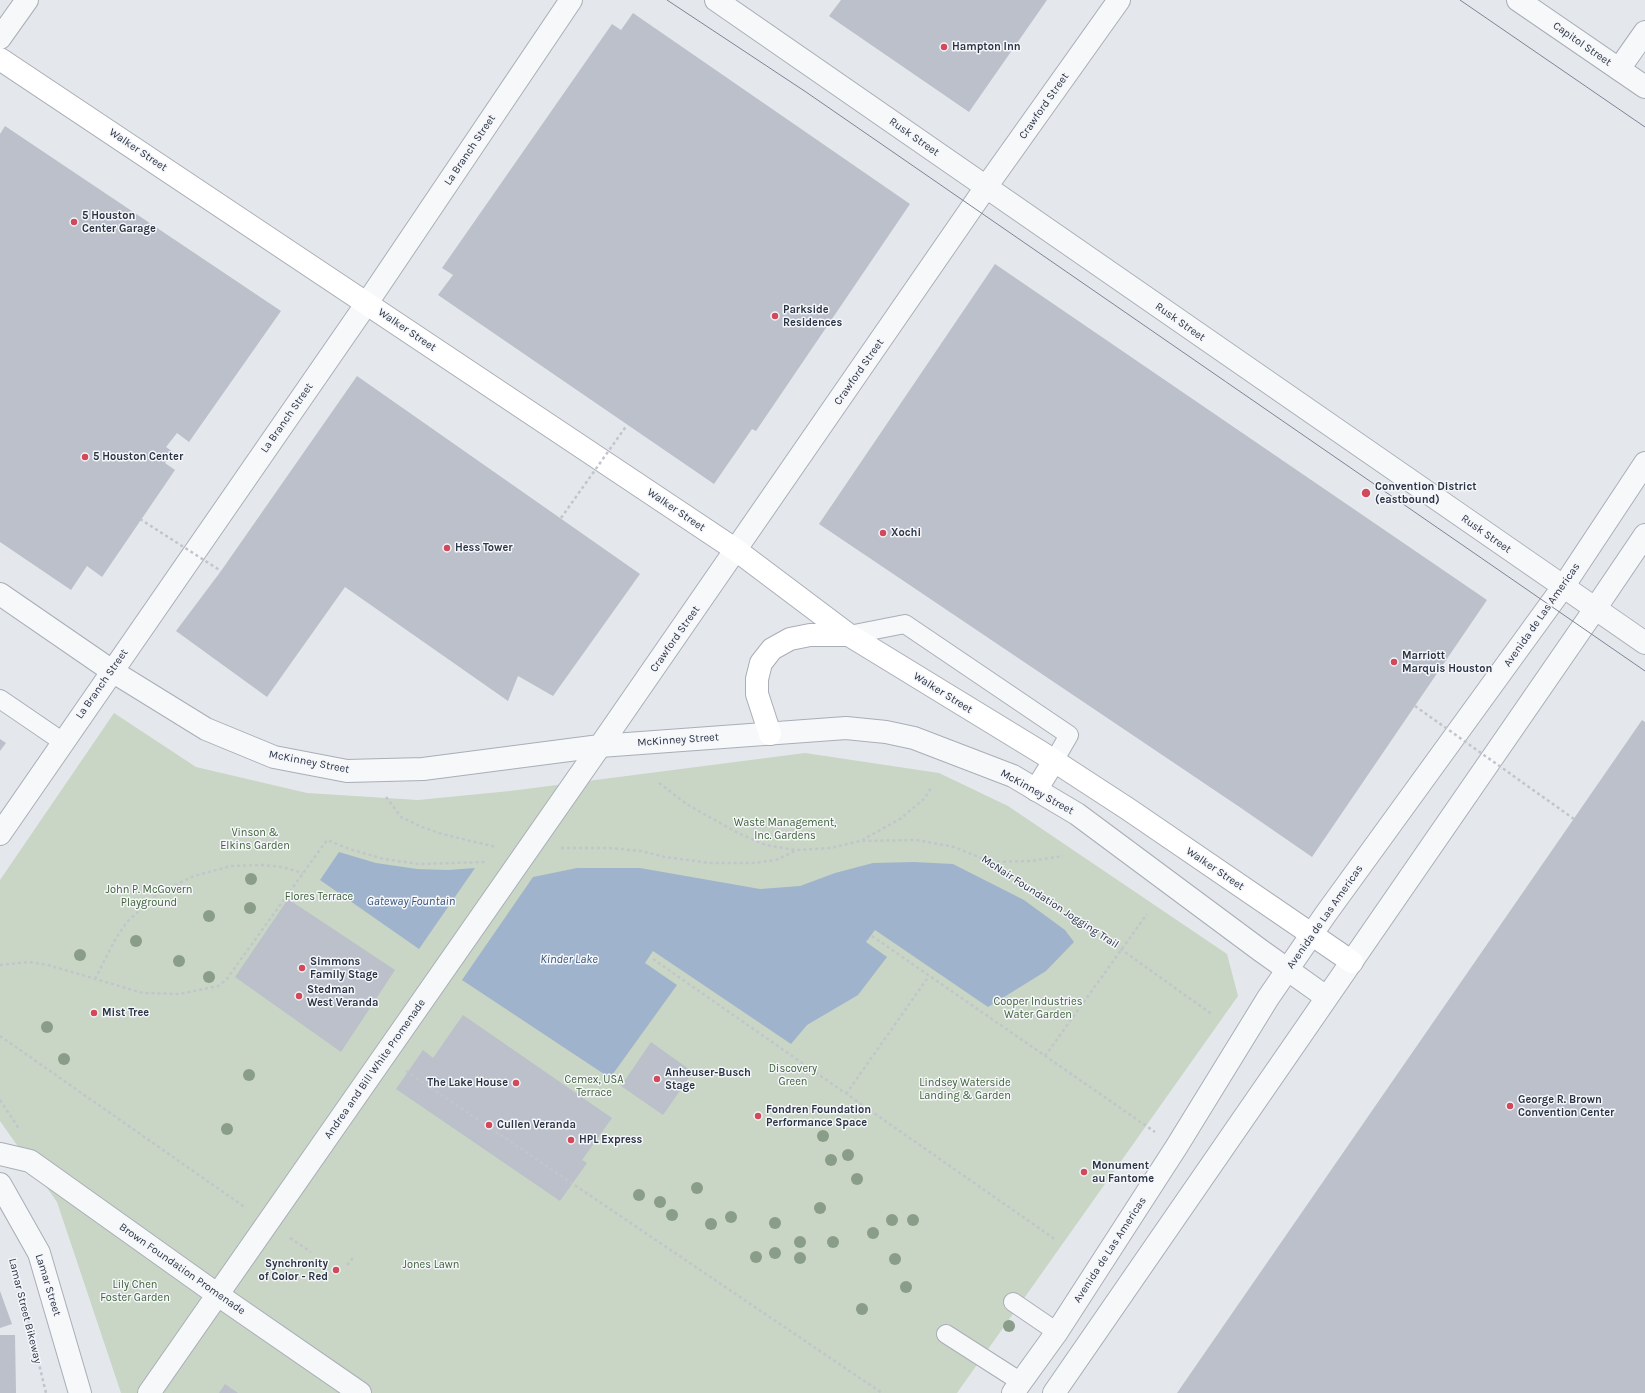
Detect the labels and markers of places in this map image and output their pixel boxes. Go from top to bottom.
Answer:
place label: Hampton Inn [952,40,1021,54]
marker: Hampton Inn [939,42,949,52]
place label: 5 Houston Center Garage [82,209,156,235]
marker: 5 Houston Center Garage [69,217,79,227]
place label: Parkside Residences [783,303,842,329]
marker: Parkside Residences [770,311,780,321]
place label: 5 Houston Center [93,450,183,464]
marker: 5 Houston Center [80,452,90,462]
place label: Convention District (eastbound) [1375,480,1477,506]
marker: Convention District (eastbound) [1360,487,1372,499]
place label: Xochi [891,526,921,540]
marker: Xochi [878,528,888,538]
place label: Hess Tower [455,541,513,555]
marker: Hess Tower [442,543,452,553]
place label: Marriott Marquis Houston [1402,649,1492,675]
marker: Marriott Marquis Houston [1389,657,1399,667]
place label: Simmons Family Stage [310,955,378,981]
marker: Simmons Family Stage [297,963,307,973]
place label: Stedman West Veranda [307,983,379,1009]
marker: Stedman West Veranda [294,991,304,1001]
place label: Mist Tree [102,1006,149,1020]
marker: Mist Tree [89,1008,99,1018]
place label: Anheuser-Busch Stage [665,1066,751,1092]
marker: Anheuser-Busch Stage [652,1074,662,1084]
place label: The Lake House [427,1076,508,1090]
marker: The Lake House [511,1078,521,1088]
place label: George R. Brown Convention Center [1518,1093,1614,1119]
marker: George R. Brown Convention Center [1505,1101,1515,1111]
place label: Fondren Foundation Performance Space [766,1103,871,1129]
marker: Fondren Foundation Performance Space [753,1111,763,1121]
place label: Cullen Veranda [497,1118,576,1132]
marker: Cullen Veranda [484,1120,494,1130]
place label: HPL Express [579,1133,642,1147]
marker: HPL Express [566,1135,576,1145]
place label: Monument au Fantome [1092,1159,1154,1185]
marker: Monument au Fantome [1079,1167,1089,1177]
place label: Synchronity of Color - Red [259,1257,328,1283]
marker: Synchronity of Color - Red [331,1265,341,1275]

